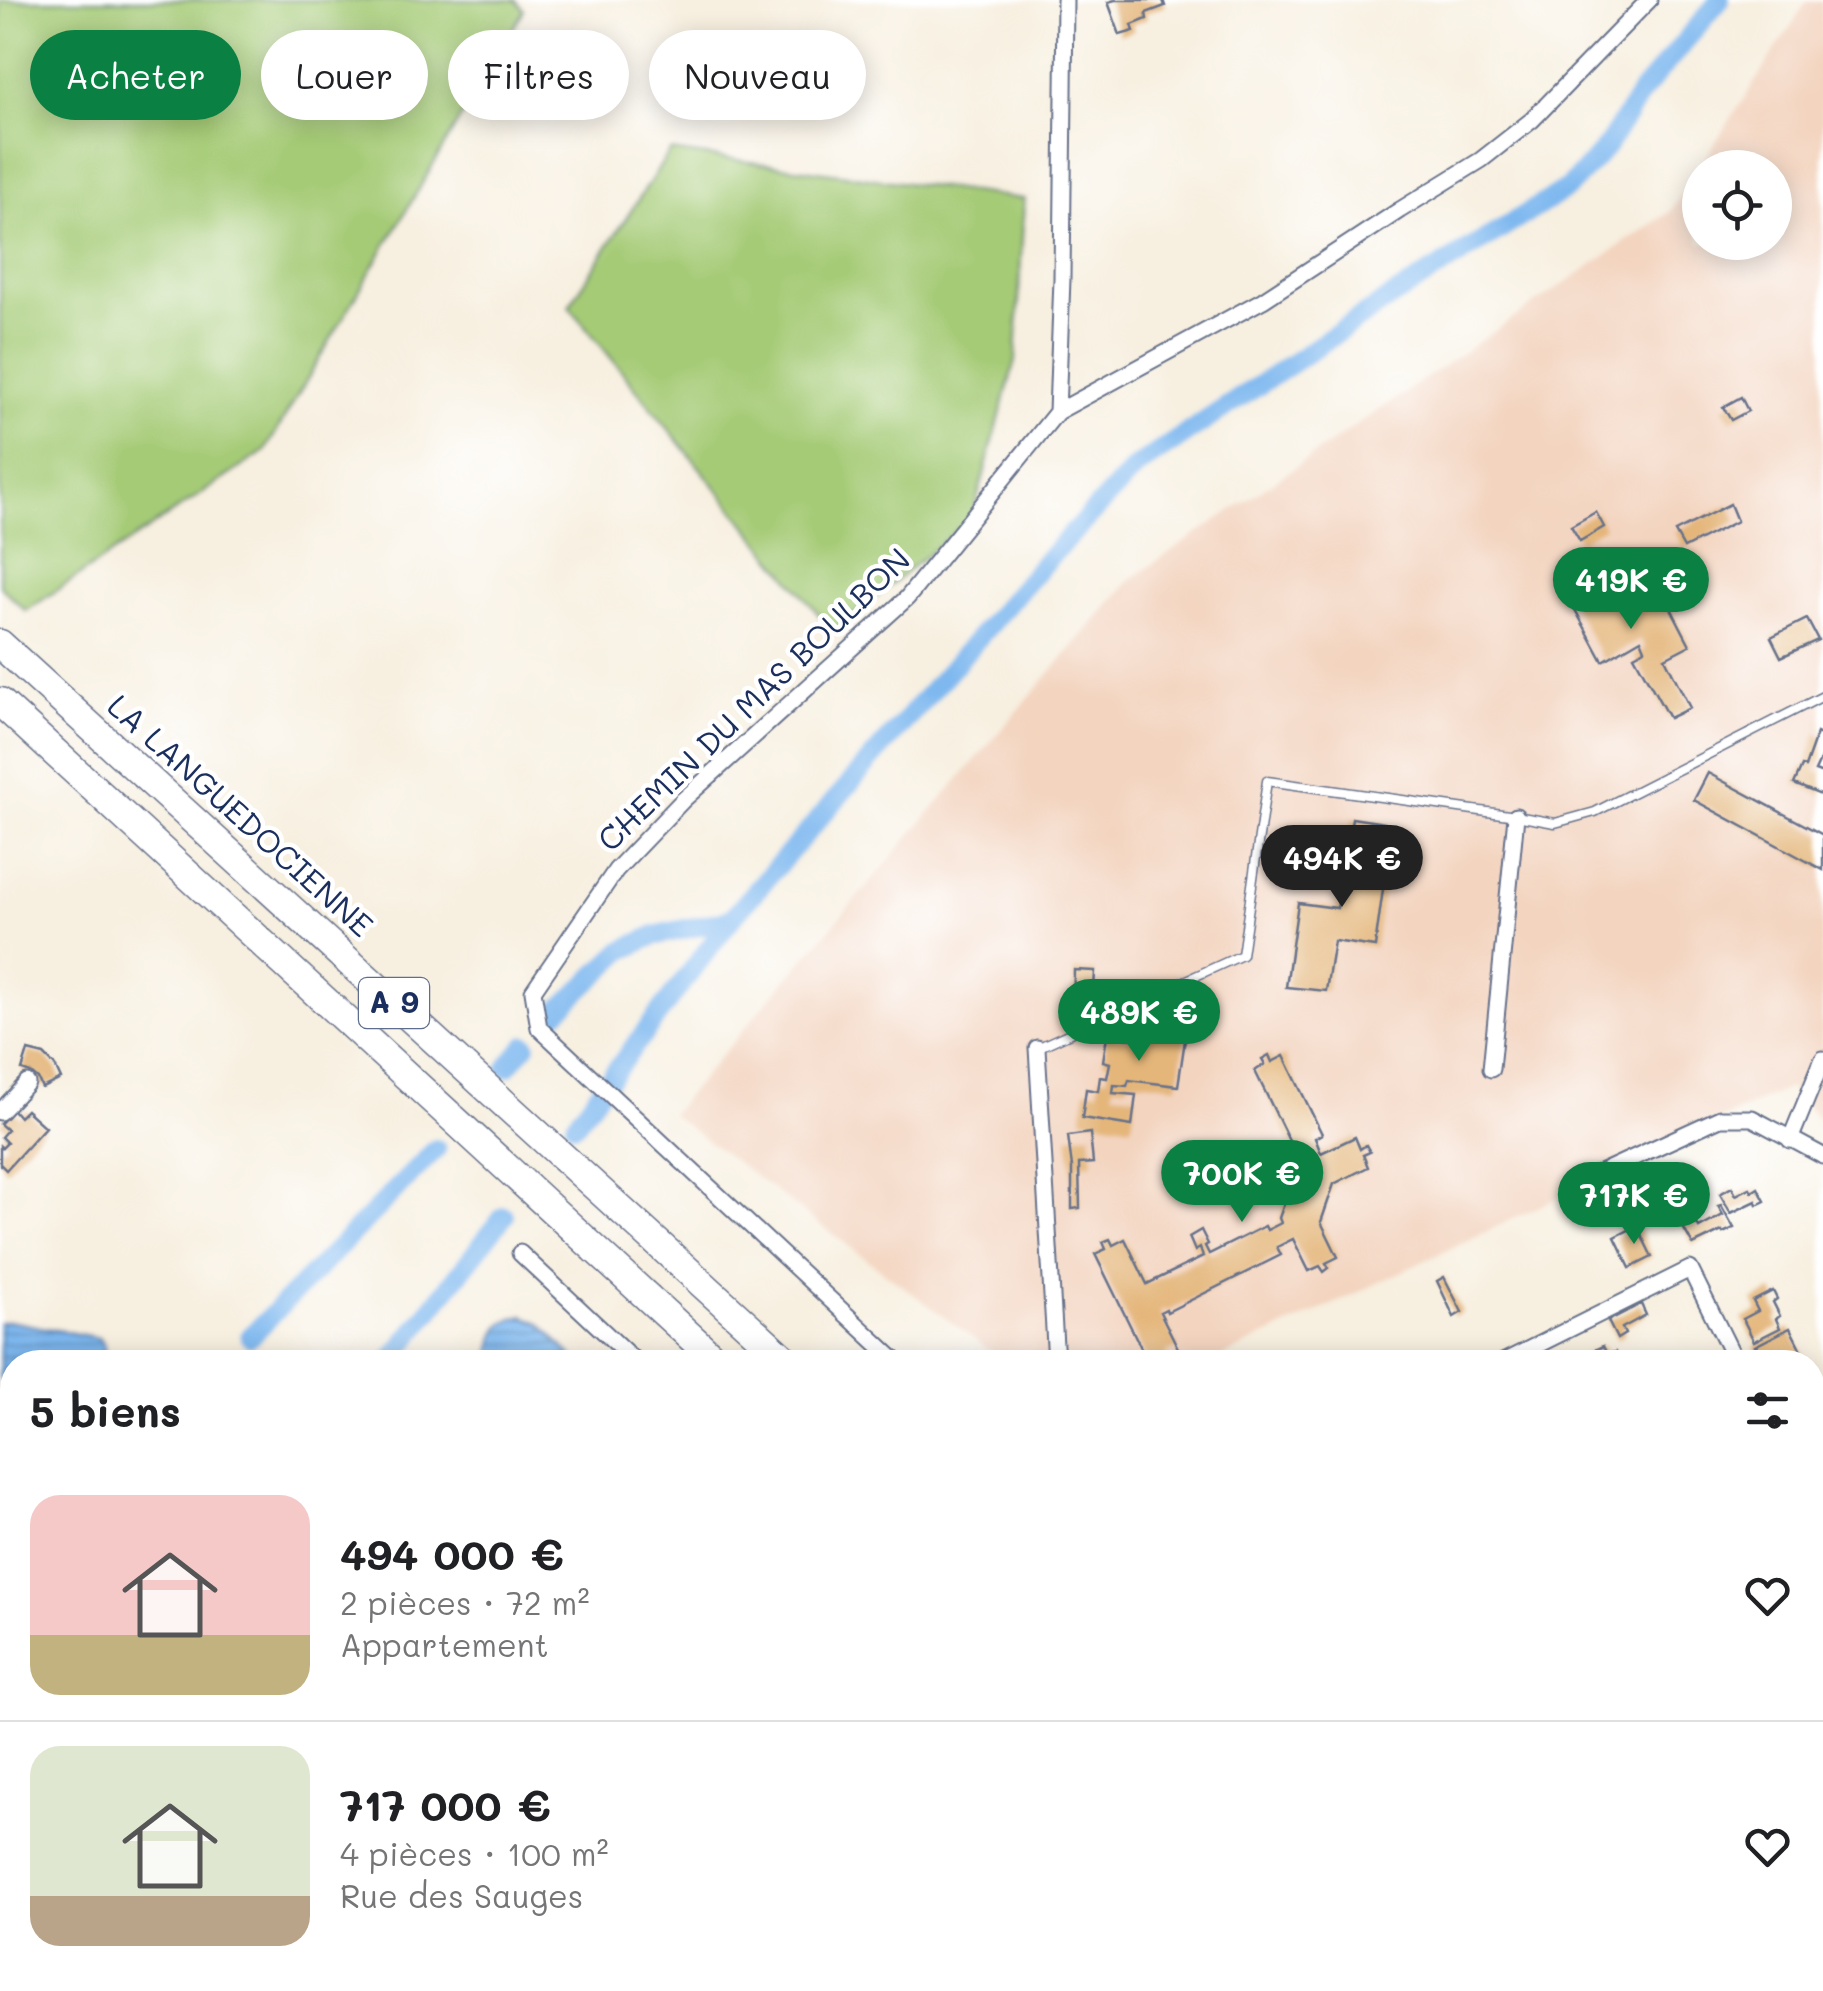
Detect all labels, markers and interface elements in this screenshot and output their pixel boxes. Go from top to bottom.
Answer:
chip: Acheter [30,30,241,120]
chip: Louer [261,30,428,120]
chip: Filtres [448,30,629,120]
chip: Nouveau [649,30,866,120]
map controls [1682,150,1792,260]
button: locate [1682,150,1792,260]
street label: CHEMIN DU MAS BOULBON [587,538,918,859]
pin: 419K € [1550,547,1712,632]
text: 419K € [1575,558,1687,600]
street label: LA LANGUEDOCIENNE [100,684,383,945]
pin: 494K € [1261,825,1423,910]
text: 494K € [1283,836,1401,878]
road number: A 9 [359,978,429,1028]
pin: 489K € [1058,979,1220,1064]
text: 489K € [1080,990,1198,1032]
pin: 700K € [1161,1140,1323,1225]
text: 700K € [1183,1151,1301,1193]
pin: 717K € [1553,1162,1715,1247]
text: 717K € [1580,1173,1688,1215]
text: 5 biens [30,1383,181,1438]
icon: filters [1740,1383,1795,1438]
text: 494 000 € [340,1526,564,1581]
icon: home [110,1535,230,1655]
icon: heart [1740,1568,1795,1623]
text: 2 pièces · 72 m² [340,1581,589,1623]
text: Appartement [340,1623,549,1665]
text: 717 000 € [340,1777,551,1832]
icon: home [110,1786,230,1906]
icon: heart [1740,1819,1795,1874]
text: 4 pièces · 100 m² [340,1832,609,1874]
text: Rue des Sauges [340,1874,583,1916]

